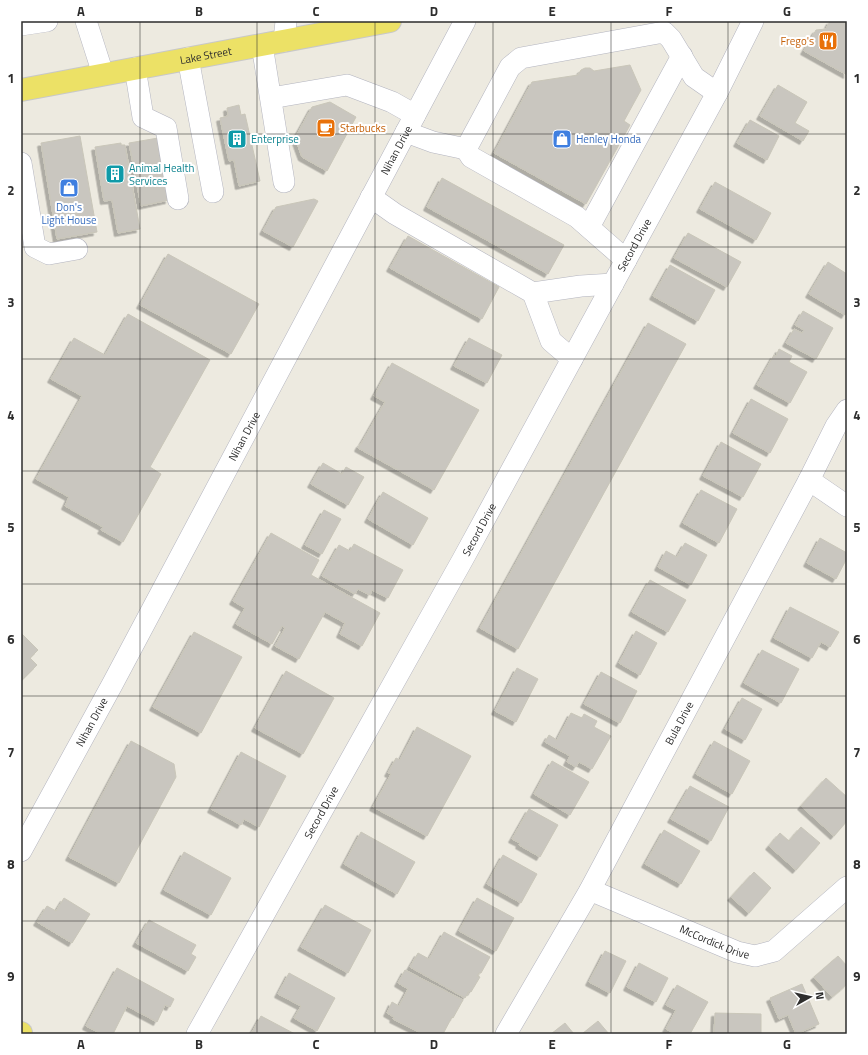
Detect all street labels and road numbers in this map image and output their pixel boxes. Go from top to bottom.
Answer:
street label: Lake Street [179,43,233,68]
street label: Nihan Drive [377,122,416,178]
street label: Secord Drive [613,215,655,274]
street label: Nihan Drive [225,408,264,464]
street label: Secord Drive [458,500,500,559]
street label: Nihan Drive [72,694,112,749]
street label: Bula Drive [661,698,698,748]
street label: Secord Drive [300,783,342,842]
street label: McCordick Drive [677,921,751,963]

